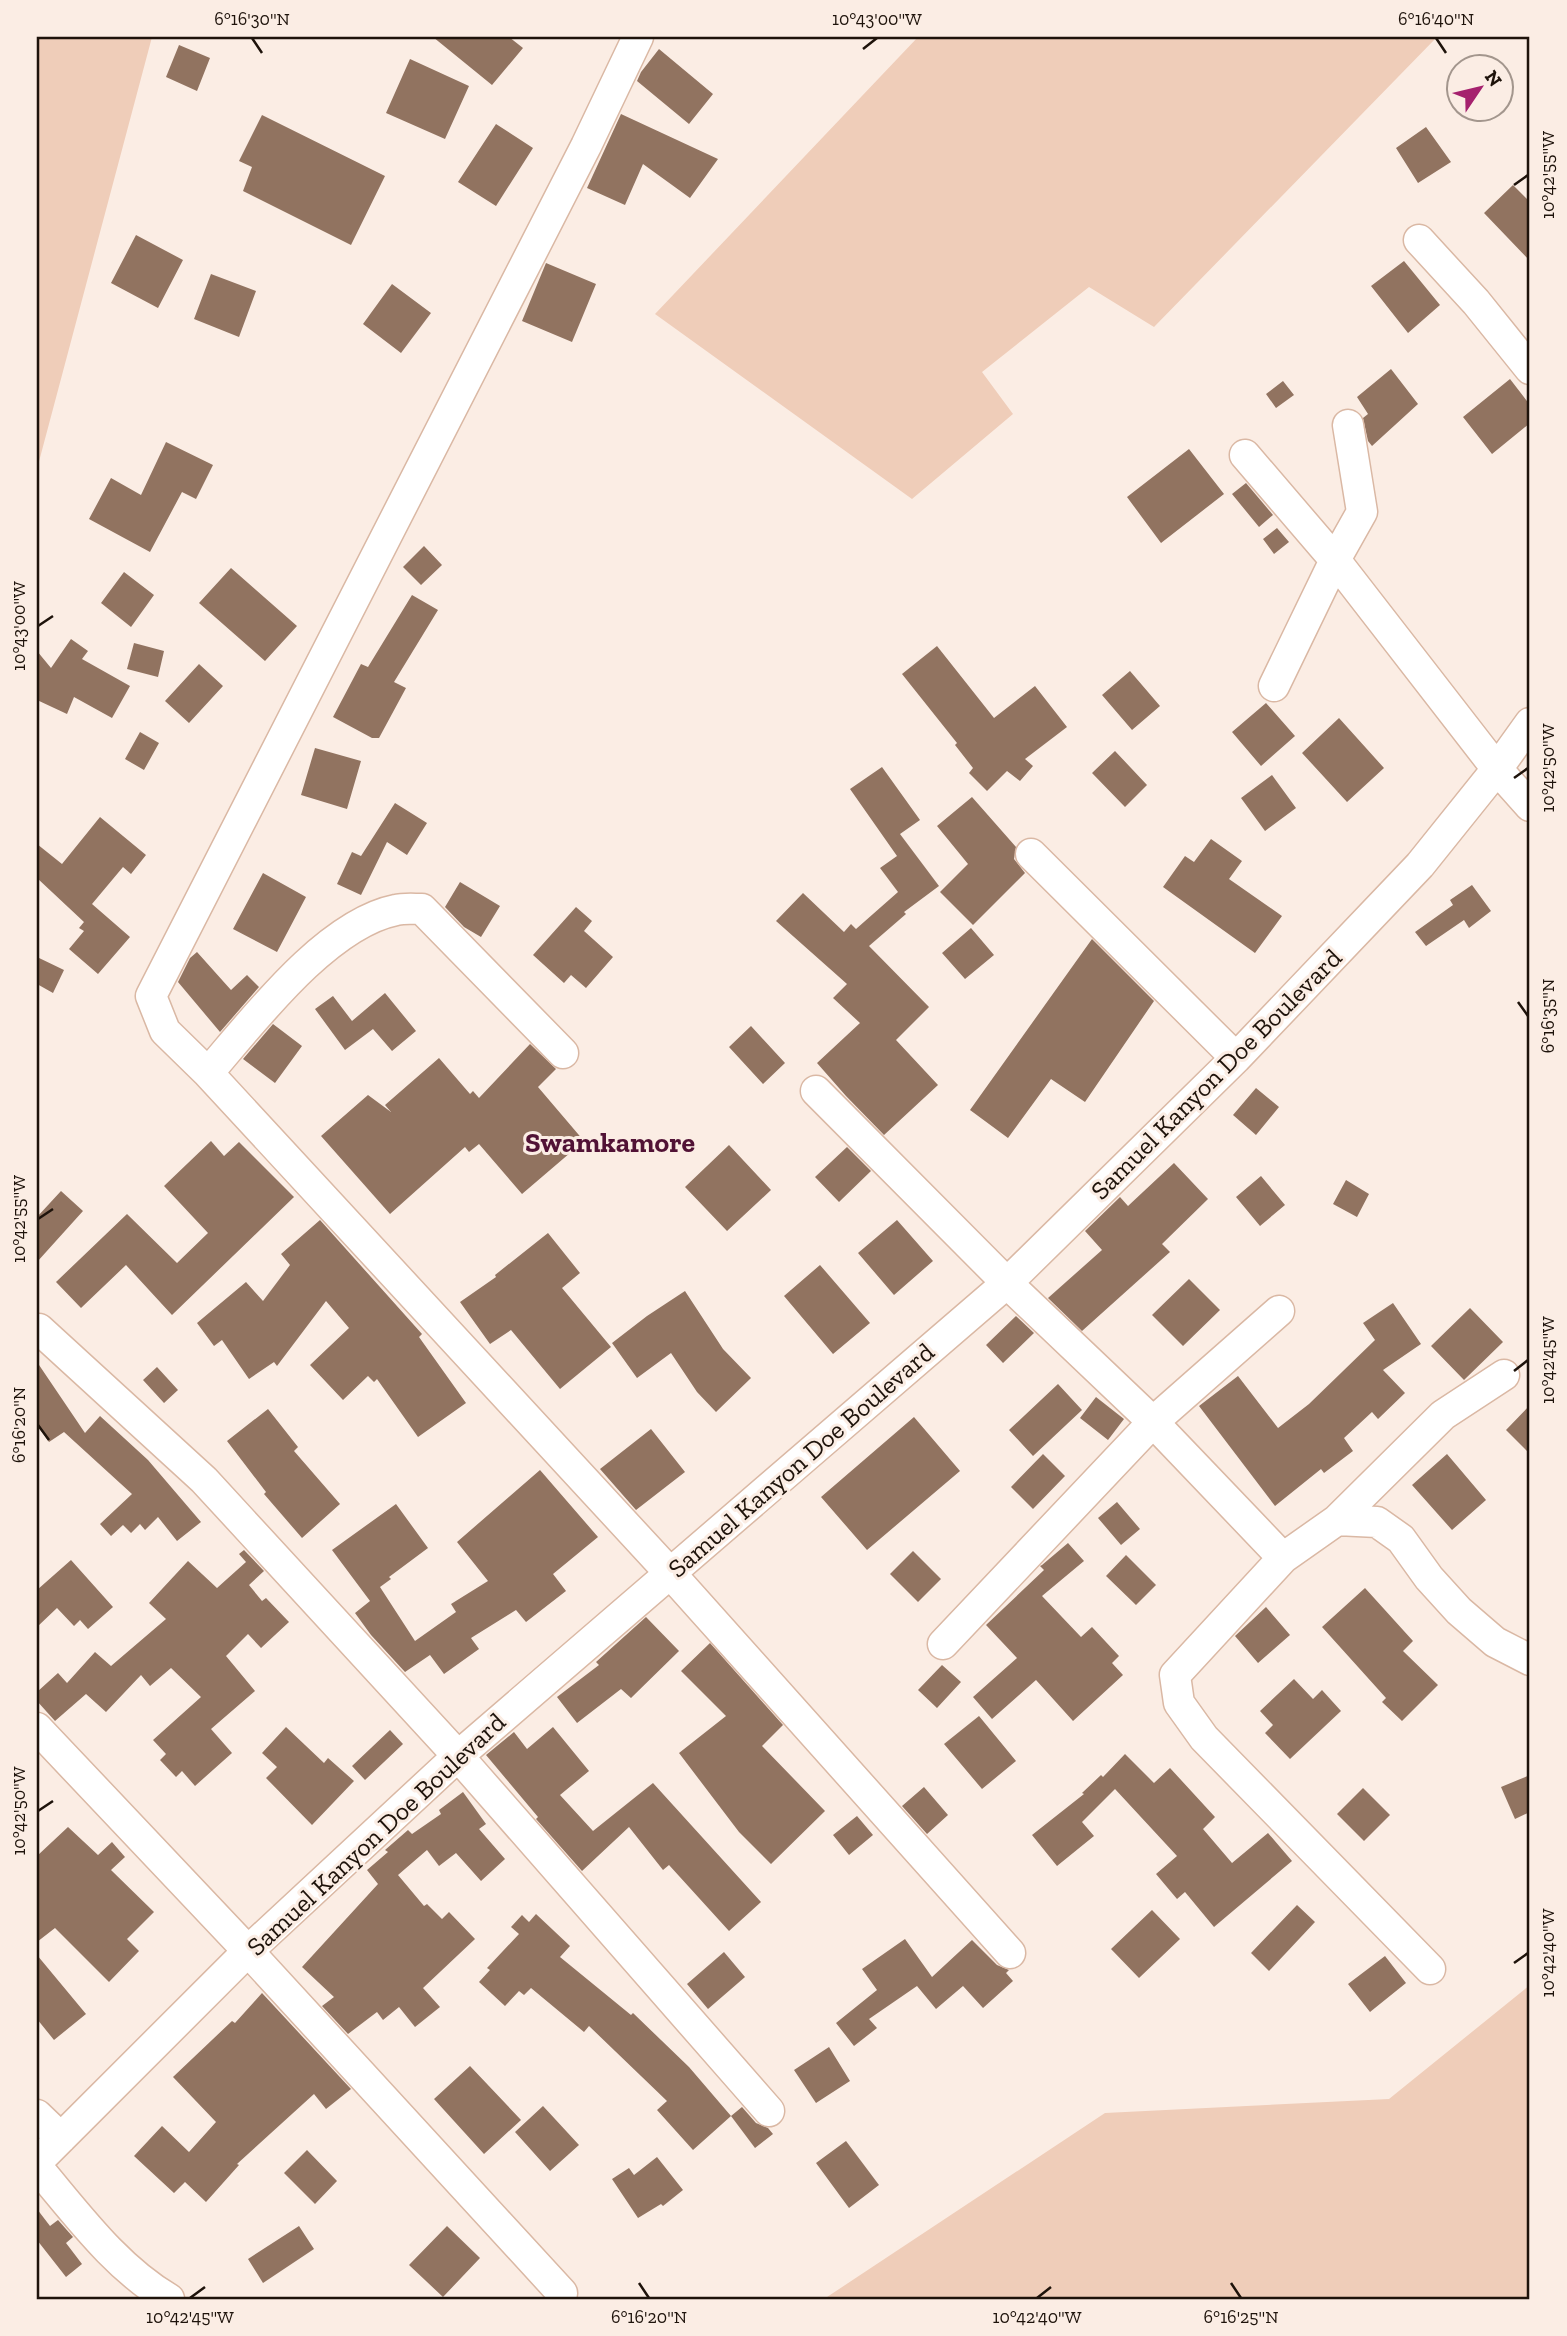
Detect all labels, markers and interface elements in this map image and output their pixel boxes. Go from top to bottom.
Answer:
text: 6°16'30"N [214,8,290,30]
text: 10°43'00"W [832,8,922,30]
text: 6°16'40"N [1398,8,1474,30]
north arrow [1444,52,1514,122]
text: N [1480,66,1507,91]
text: 10°42'55"W [1537,131,1559,219]
text: 10°43'00"W [8,581,30,671]
text: 10°42'50"W [1537,723,1559,813]
street label: Samuel Kanyon Doe Boulevard [1084,942,1348,1206]
text: 6°16'35"N [1537,979,1559,1053]
district label: Swamkamore [525,1126,695,1159]
text: 10°42'55"W [8,1175,30,1263]
text: 10°42'45"W [1537,1316,1559,1404]
street label: Samuel Kanyon Doe Boulevard [661,1336,941,1584]
text: 6°16'20"N [8,1387,30,1463]
street label: Samuel Kanyon Doe Boulevard [240,1706,512,1962]
text: 10°42'50"W [8,1766,30,1856]
text: 10°42'40"W [1537,1908,1559,1998]
text: 10°42'45"W [146,2306,234,2328]
text: 6°16'20"N [611,2306,687,2328]
text: 10°42'40"W [993,2306,1082,2328]
text: 6°16'25"N [1203,2306,1279,2328]

